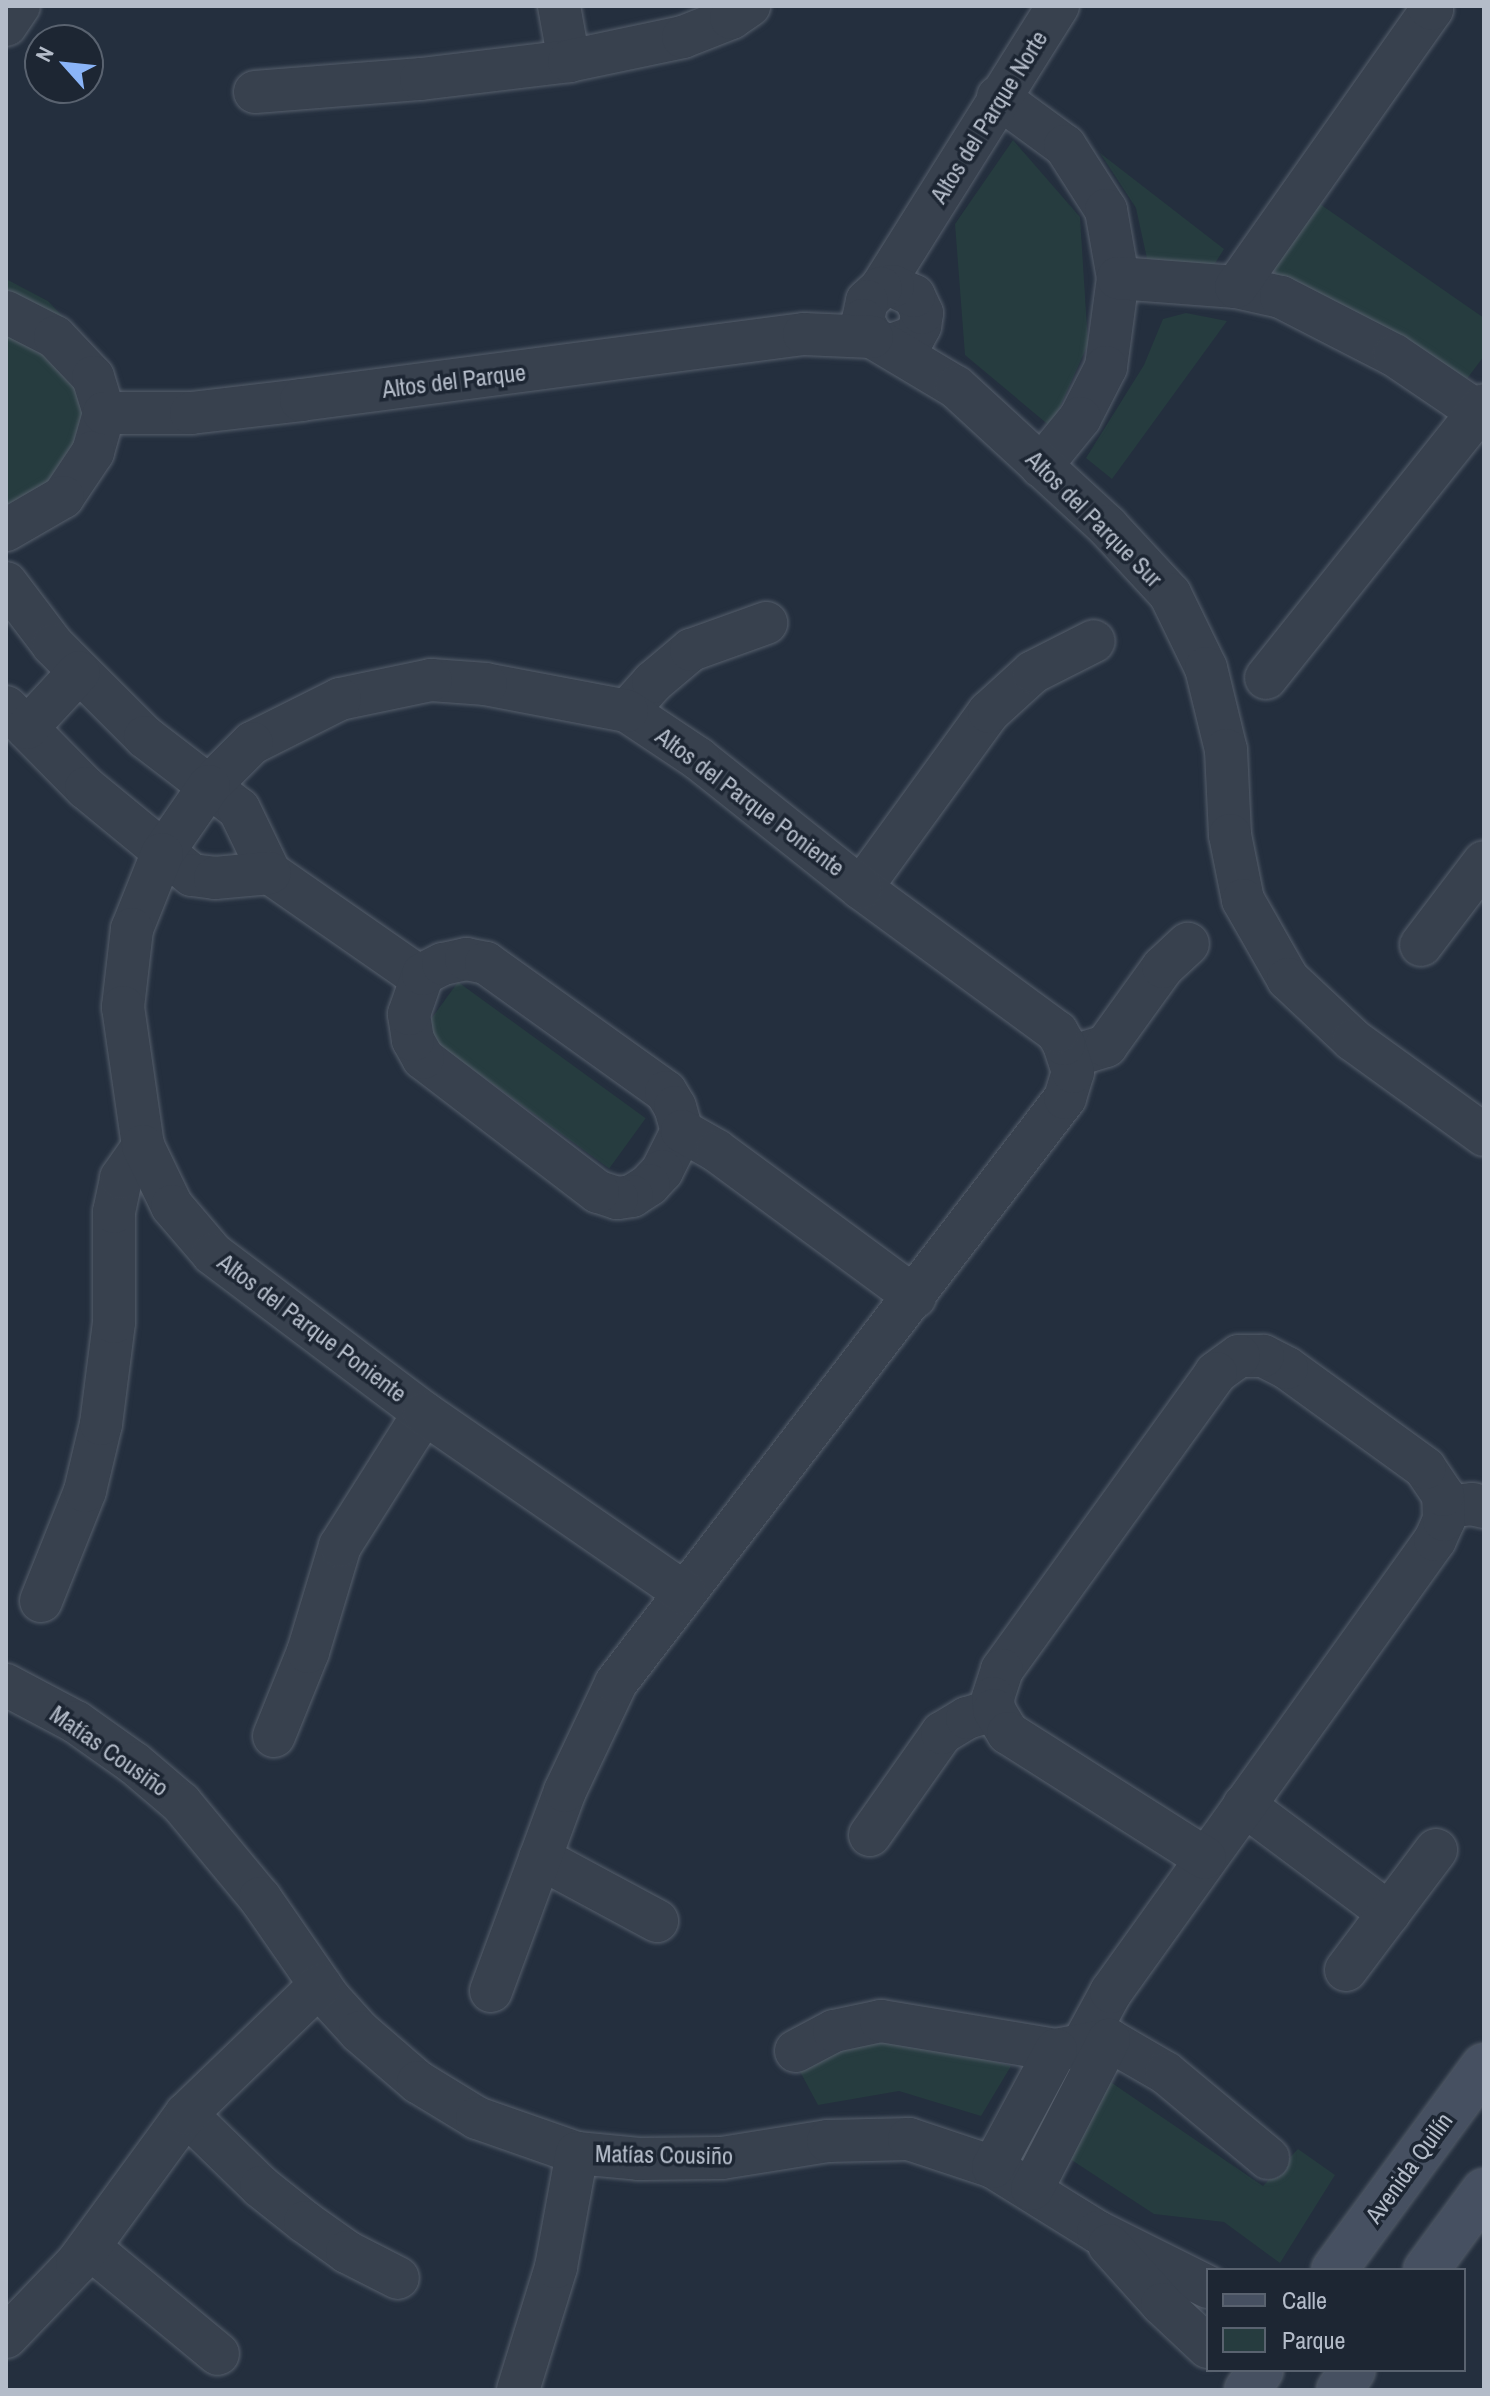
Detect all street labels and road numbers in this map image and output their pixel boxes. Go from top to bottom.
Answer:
street label: Altos del Parque Norte [924,25,1054,209]
street label: Altos del Parque [381,358,527,404]
street label: Altos del Parque Sur [1020,445,1168,593]
street label: Altos del Parque Poniente [650,722,850,882]
street label: Altos del Parque Poniente [212,1248,412,1408]
street label: Matías Cousiño [44,1700,174,1802]
street label: Avenida Quilín [1359,2107,1459,2229]
street label: Matías Cousiño [595,2139,733,2171]

